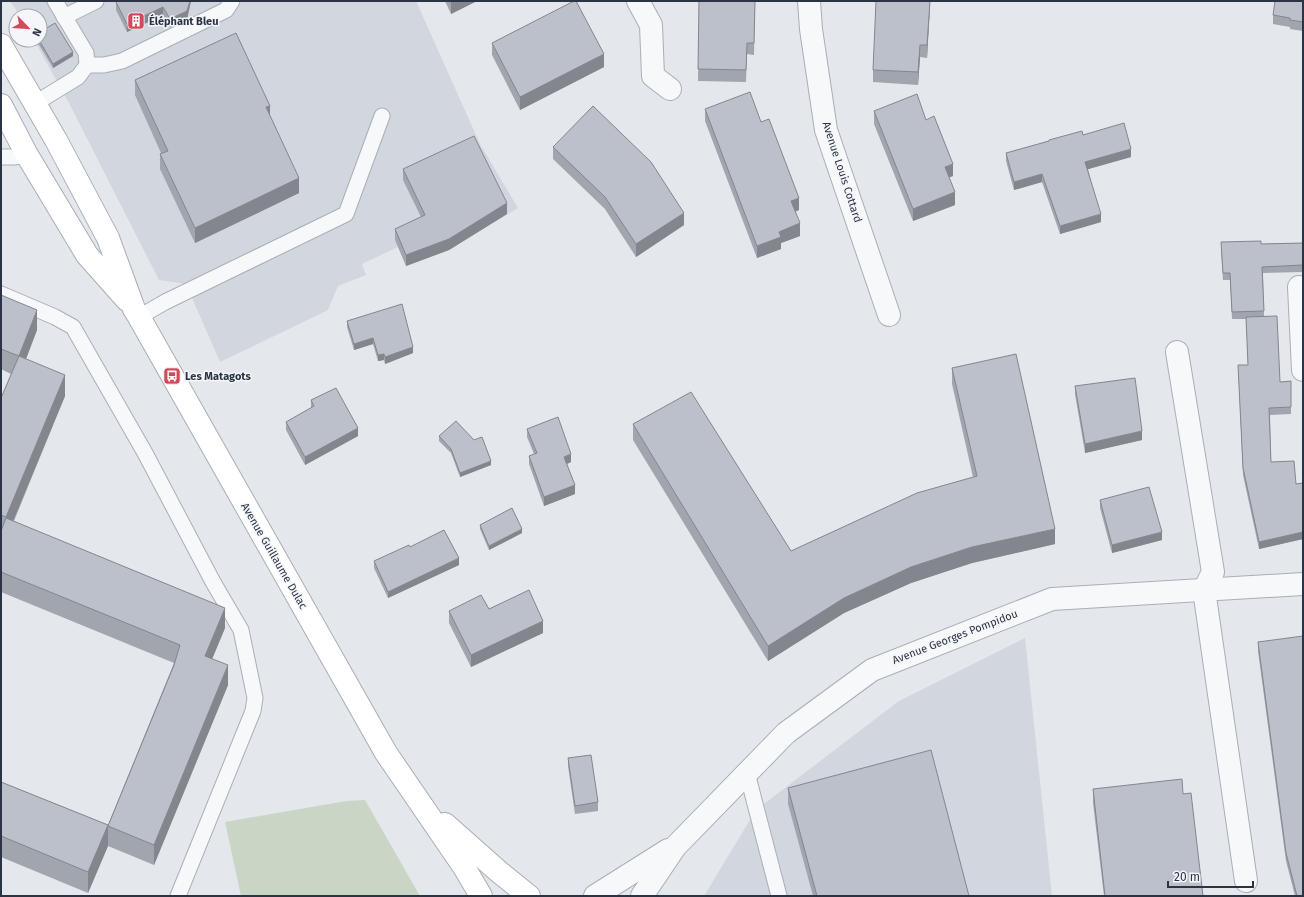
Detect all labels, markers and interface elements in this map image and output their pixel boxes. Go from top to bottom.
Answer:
north arrow [8,8,48,48]
building icon: Éléphant Bleu [126,11,146,31]
place label: Éléphant Bleu [149,14,218,28]
text: N [29,26,44,38]
street label: Avenue Louis Cottard [820,120,864,224]
bus stop icon: Les Matagots [162,366,182,386]
place label: Les Matagots [185,370,252,383]
street label: Avenue Guillaume Dulac [238,500,310,612]
street label: Avenue Georges Pompidou [890,607,1020,667]
scale bar [1168,863,1253,889]
text: 20 m [1174,870,1200,884]

